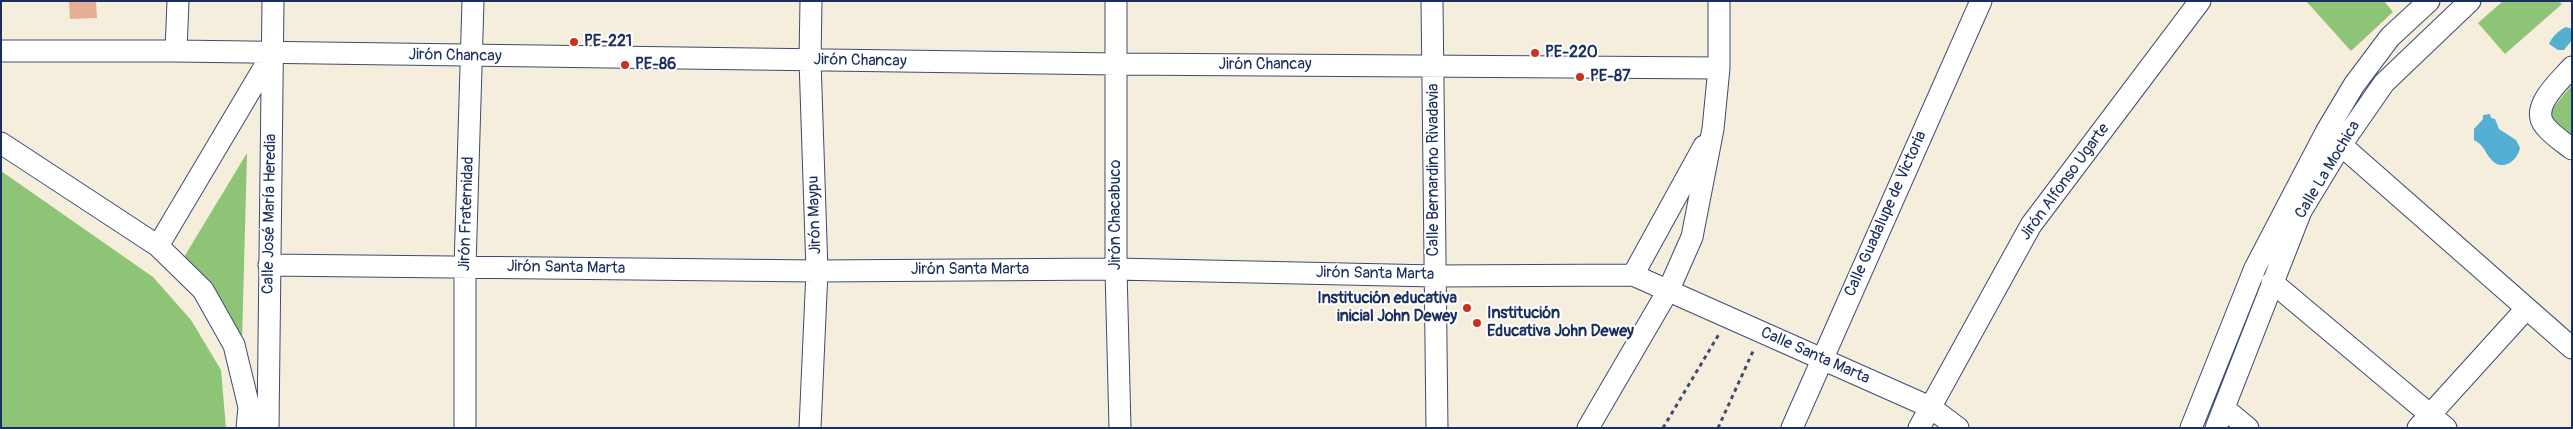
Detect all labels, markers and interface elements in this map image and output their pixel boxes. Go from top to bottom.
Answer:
place label: PE-221 [584,32,632,52]
marker: PE-221 [568,36,580,48]
place label: PE-220 [1545,43,1598,63]
street label: Jirón Chancay [408,46,502,66]
marker: PE-220 [1529,47,1541,59]
street label: Jirón Chancay [813,51,907,71]
place label: PE-86 [635,55,676,75]
street label: Jirón Chancay [1218,55,1312,75]
marker: PE-86 [619,59,631,71]
place label: PE-87 [1590,67,1630,87]
marker: PE-87 [1574,71,1586,83]
street label: Calle Bernardino Rivadavia [1424,84,1444,256]
street label: Calle La Mochica [2291,118,2365,222]
street label: Jirón Alfonso Ugarte [2016,120,2114,244]
street label: Calle Guadalupe de Victoria [1841,128,1931,300]
street label: Calle José María Heredia [259,134,281,294]
street label: Jirón Fraternidad [455,156,479,272]
street label: Jirón Chacabuco [1106,160,1126,270]
street label: Jirón Maypu [804,175,826,255]
street label: Jirón Santa Marta [507,257,625,279]
street label: Jirón Santa Marta [911,260,1029,280]
street label: Jirón Santa Marta [1316,263,1434,285]
place label: Institución educativa inicial John Dewey [1317,289,1457,327]
marker: Institución educativa inicial John Dewey [1461,302,1473,314]
place label: Institución Educativa John Dewey [1487,304,1634,342]
marker: Institución Educativa John Dewey [1471,317,1483,329]
street label: Calle Santa Marta [1757,323,1873,389]

